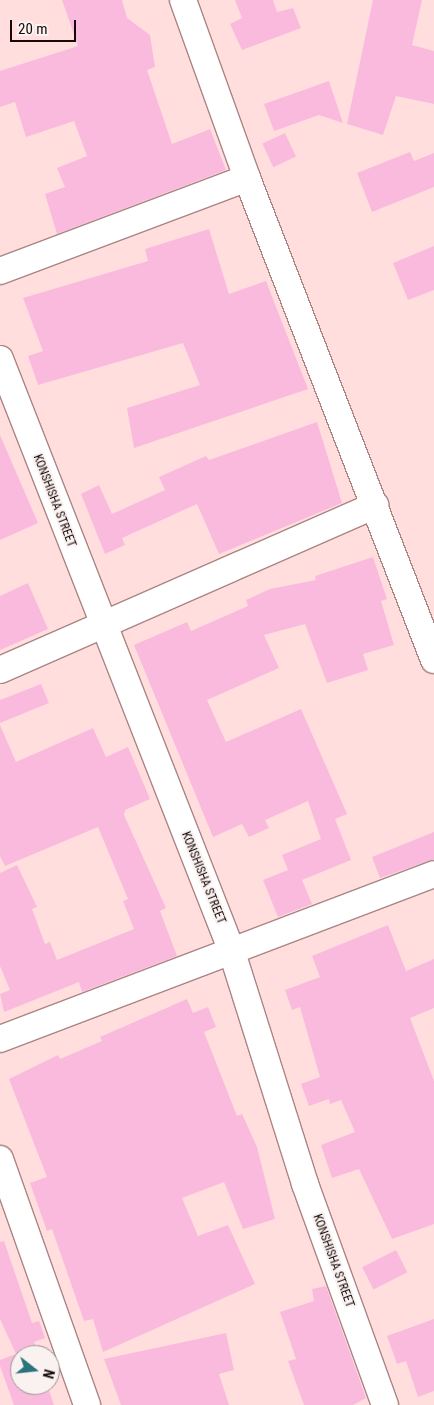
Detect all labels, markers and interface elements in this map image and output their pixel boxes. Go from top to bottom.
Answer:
scale bar [12,10,79,42]
text: 20 m [18,20,48,38]
street label: KONSHISHA STREET [30,453,78,549]
street label: KONSHISHA STREET [178,830,228,926]
street label: KONSHISHA STREET [309,1212,357,1310]
north arrow [10,1345,60,1395]
text: N [40,1368,57,1380]

